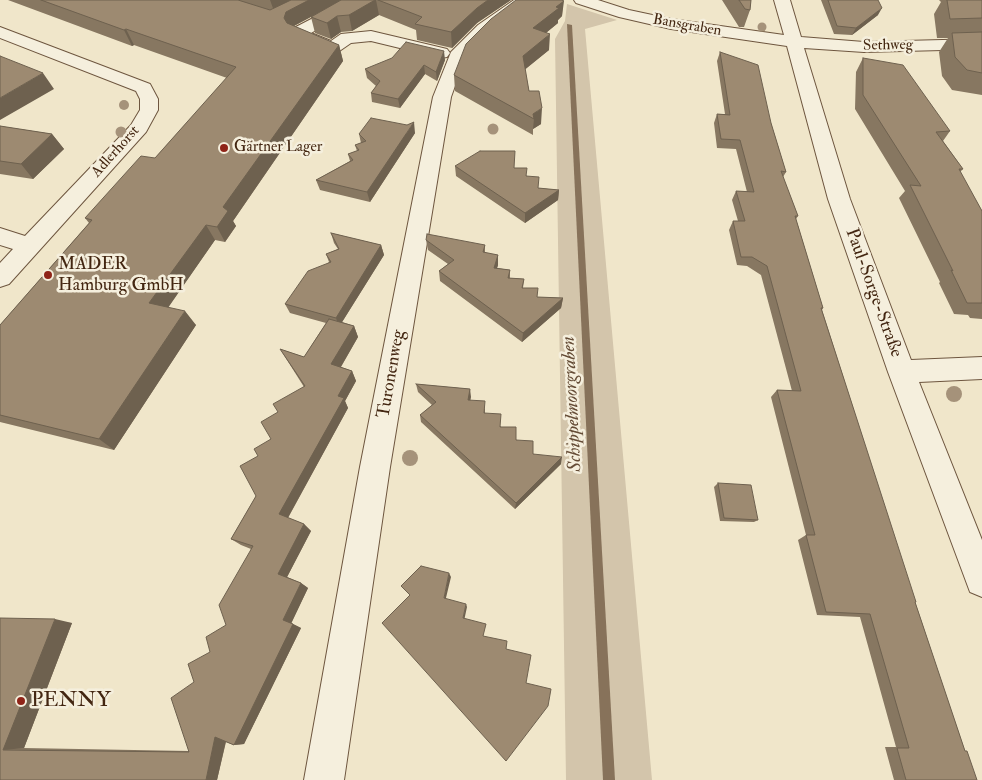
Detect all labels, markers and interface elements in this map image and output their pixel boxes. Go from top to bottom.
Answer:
street label: Bansgraben [651,11,723,41]
street label: Sethweg [863,37,913,55]
street label: Adlerhorst [88,123,144,181]
place label: Gärtner Lager [234,139,322,157]
marker: Gärtner Lager [218,142,230,154]
street label: Paul-Sorge-Straße [840,226,906,360]
place label: MADER Hamburg GmbH [58,254,184,296]
marker: MADER Hamburg GmbH [42,269,54,281]
street label: Turonenweg [374,328,410,420]
water label: Schippelmoorgraben [558,336,588,472]
place label: PENNY [31,688,111,714]
marker: PENNY [15,695,27,707]

